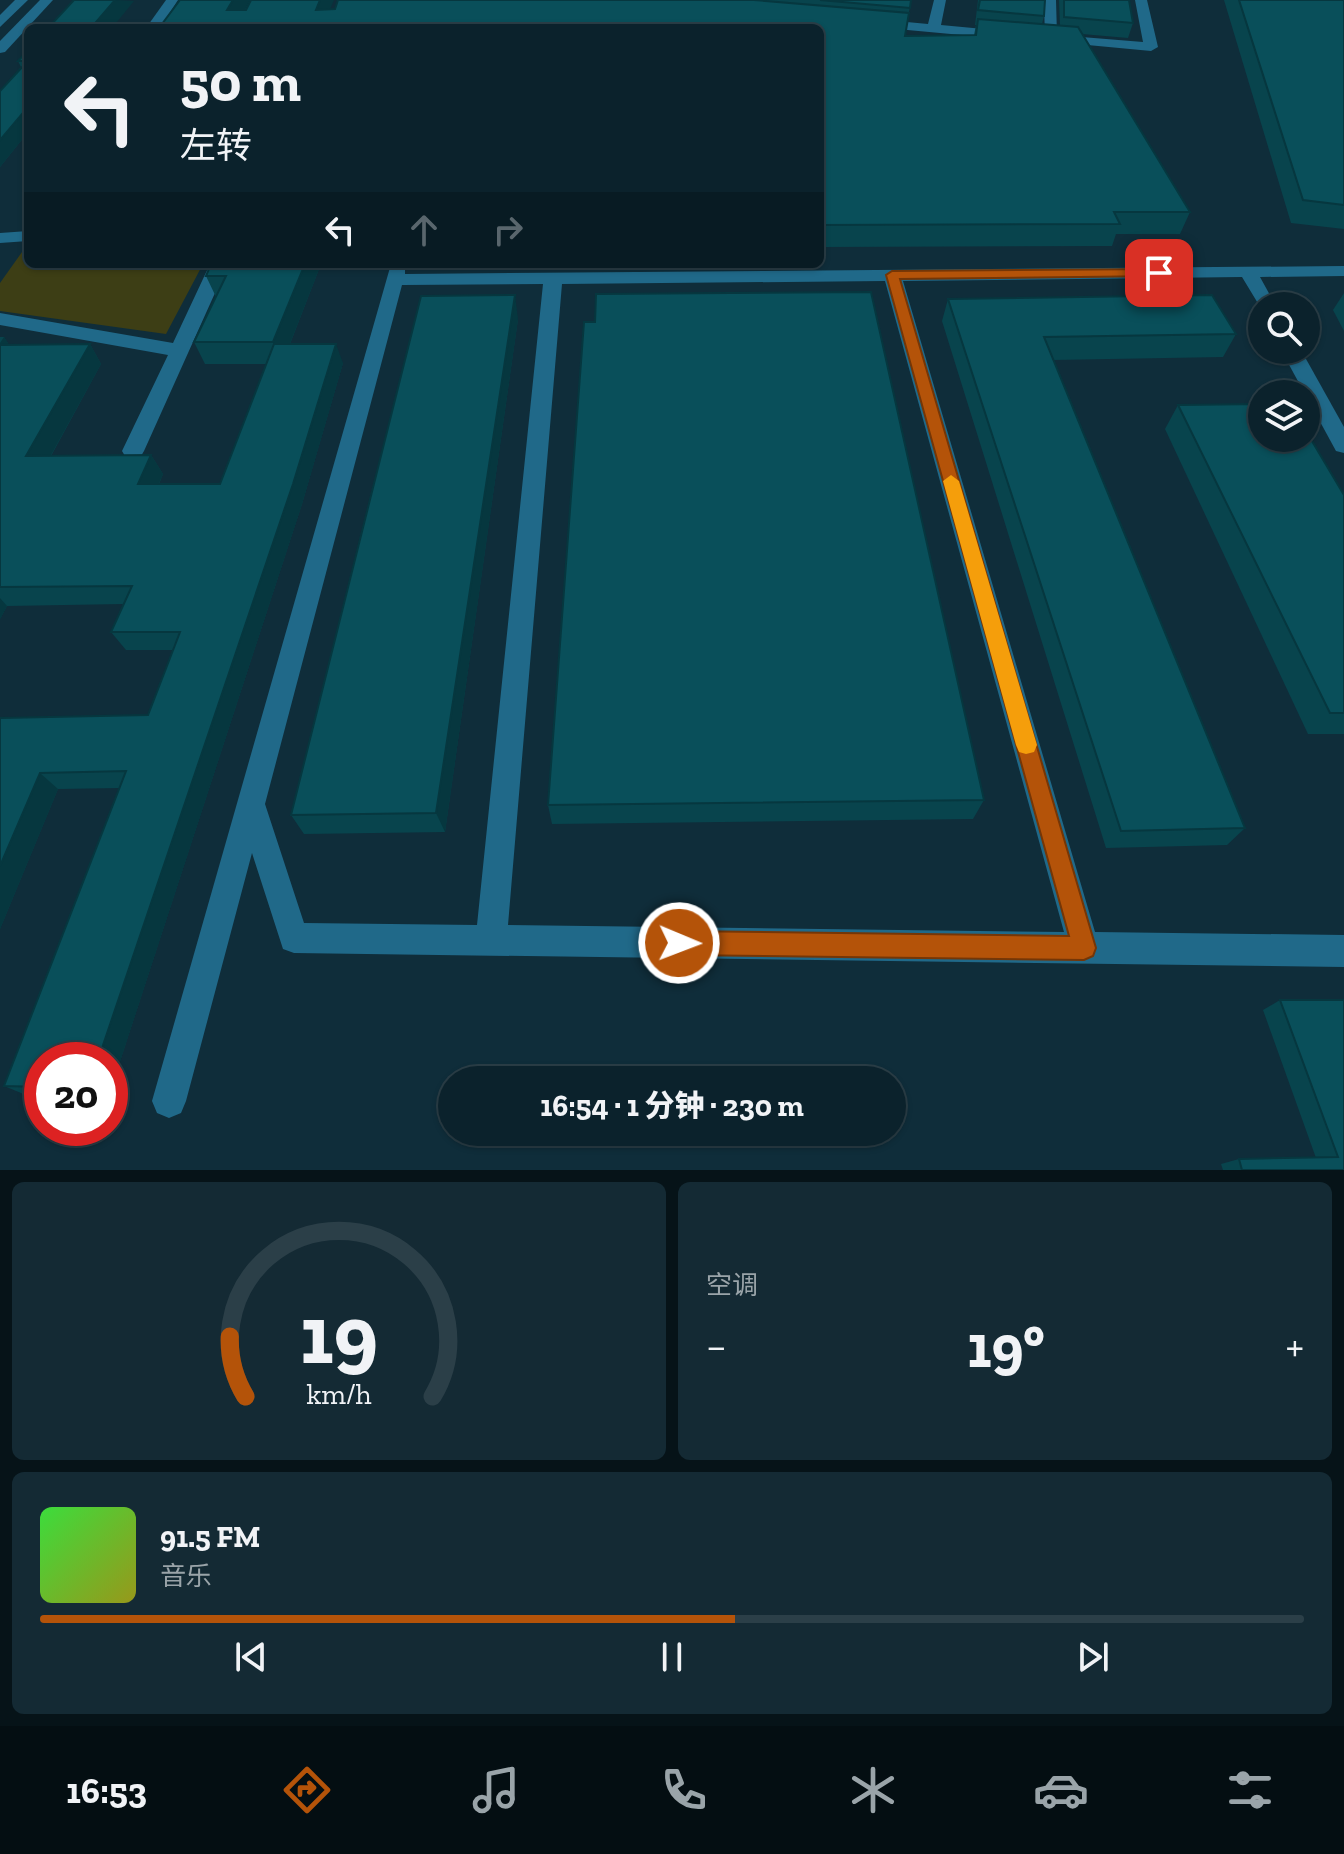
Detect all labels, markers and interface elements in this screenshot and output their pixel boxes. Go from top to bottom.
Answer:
text: 50 m [180,48,301,115]
icon: left [48,56,152,160]
text: 左转 [180,124,252,167]
icon: left [318,208,362,252]
icon: ahead [402,208,446,252]
icon: right [486,208,530,252]
pin [1125,239,1193,307]
icon: arrive [1137,251,1181,295]
map controls [1248,292,1320,452]
button: search [1248,292,1320,364]
button: layers [1248,380,1320,452]
position arrow [637,901,721,985]
speed limit sign: 20 [24,1042,128,1146]
text: 16:54 · 1 分钟 · 230 m [540,1088,804,1124]
text: 空调 [706,1269,758,1301]
text: 19 [300,1284,378,1384]
text: 19° [967,1310,1045,1382]
text: − [706,1319,727,1372]
text: + [1285,1319,1304,1372]
text: km/h [306,1377,372,1411]
text: 91.5 FM [160,1519,260,1555]
text: 音乐 [160,1560,212,1592]
icon: previous [229,1635,273,1679]
icon: pause [650,1635,694,1679]
icon: next [1071,1635,1115,1679]
icon: directions [279,1762,335,1818]
icon: music [468,1762,524,1818]
icon: phone [656,1762,712,1818]
icon: climate [845,1762,901,1818]
icon: car [1033,1762,1089,1818]
icon: filters [1222,1762,1278,1818]
text: 16:53 [66,1769,147,1812]

